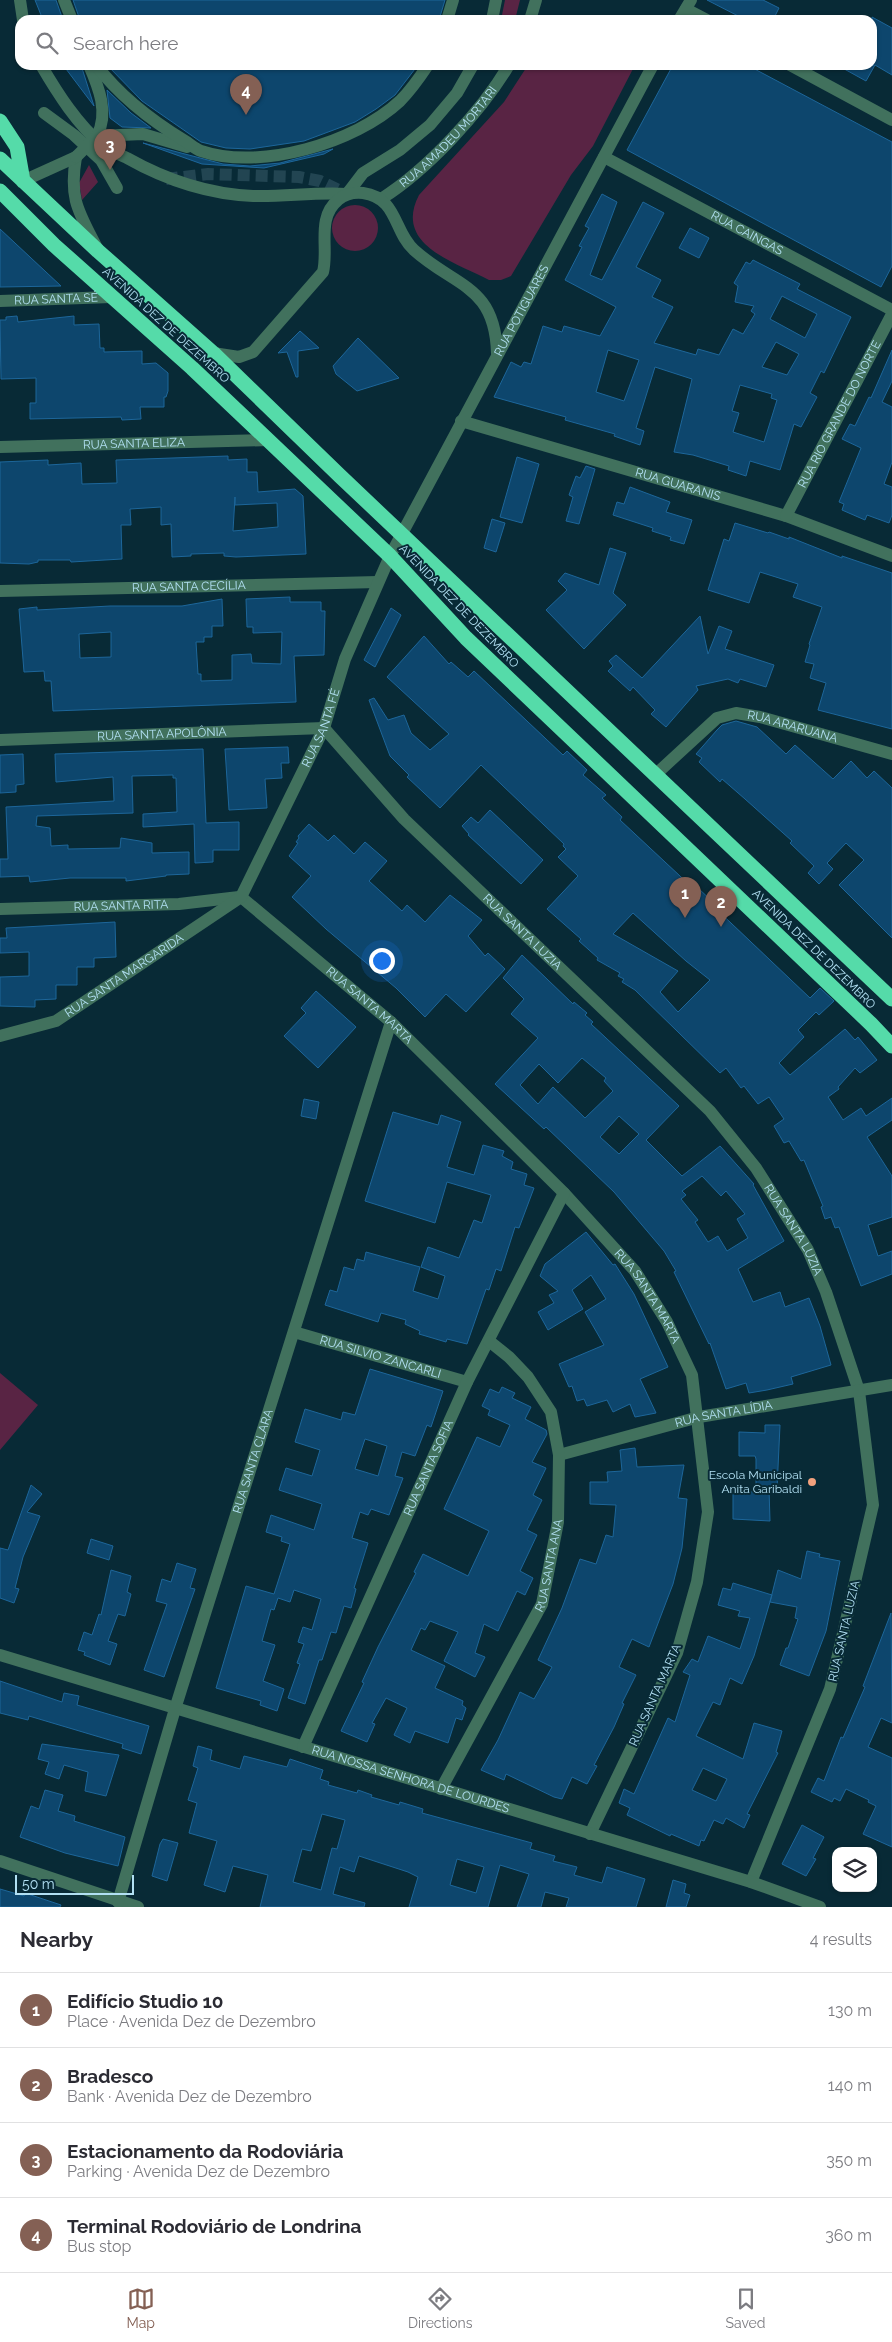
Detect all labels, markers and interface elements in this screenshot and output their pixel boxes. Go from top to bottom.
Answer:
search box [15,15,877,70]
icon: search [33,29,61,57]
text: Search here [73,32,179,54]
pin: 4 [230,74,262,115]
street label: RUA AMADEU MORTARI [397,84,500,190]
pin: 3 [94,129,126,170]
street label: RUA CAINGAS [709,208,786,258]
street label: RUA POTIGUARES [491,262,552,359]
street label: AVENIDA DEZ DE DEZEMBRO [100,264,232,386]
street label: RUA SANTA SÉ [14,290,98,307]
street label: RUA RIO GRANDE DO NORTE [795,338,884,490]
street label: RUA SANTA ELIZA [83,435,185,452]
street label: RUA GUARANIS [634,465,722,504]
street label: AVENIDA DEZ DE DEZEMBRO [396,542,522,670]
street label: RUA SANTA CECÍLIA [132,578,246,595]
street label: RUA SANTA FÉ [299,687,343,769]
street label: RUA ARARUANA [746,708,839,745]
street label: RUA SANTA APOLÔNIA [97,725,227,743]
pin: 1 [669,877,701,918]
pin: 2 [705,886,737,927]
street label: AVENIDA DEZ DE DEZEMBRO [750,886,878,1012]
street label: RUA SANTA LUZIA [480,891,565,973]
street label: RUA SANTA RITA [73,897,168,914]
street label: RUA SANTA MARGARIDA [62,931,186,1020]
your location [369,948,395,974]
street label: RUA SANTA MARTA [323,964,416,1047]
street label: RUA SANTA LUZIA [761,1182,825,1278]
street label: RUA SANTA MARTA [612,1246,683,1346]
street label: RUA SILVIO ZANCARLI [318,1333,443,1381]
street label: RUA SANTA LÍDIA [674,1398,774,1430]
street label: RUA SANTA CLARA [230,1407,276,1515]
street label: RUA SANTA SOFIA [401,1418,456,1518]
place label: Escola Municipal Anita Garibaldi [709,1468,803,1496]
marker: Escola Municipal Anita Garibaldi [806,1476,818,1488]
street label: RUA SANTA ANA [532,1518,565,1614]
street label: RUA SANTA LUZIA [826,1579,862,1683]
street label: RUA SANTA MARTA [626,1642,684,1748]
street label: RUA NOSSA SENHORA DE LOURDES [310,1743,511,1816]
map controls [832,1847,877,1892]
button: layers [832,1847,877,1892]
scale bar [15,1872,134,1895]
text: 50 m [22,1876,55,1892]
text: Nearby [20,1927,93,1952]
text: 4 results [810,1930,872,1949]
text: Edifício Studio 10 [67,1990,224,2012]
text: 1 [32,2001,40,2020]
text: 130 m [828,2001,872,2020]
text: Place · Avenida Dez de Dezembro [67,2012,316,2031]
text: Bradesco [67,2065,153,2087]
text: 2 [31,2076,41,2095]
text: 140 m [828,2076,872,2095]
text: Bank · Avenida Dez de Dezembro [67,2087,312,2106]
text: Estacionamento da Rodoviária [67,2140,343,2162]
text: 3 [32,2151,40,2170]
text: 350 m [826,2151,872,2170]
text: Parking · Avenida Dez de Dezembro [67,2162,330,2181]
text: Terminal Rodoviário de Londrina [67,2215,361,2237]
text: 4 [31,2226,41,2245]
text: 360 m [825,2226,872,2245]
text: Bus stop [67,2237,131,2256]
tab: Map [126,2285,155,2331]
tab: Directions [408,2285,473,2331]
tab: Saved [725,2285,766,2331]

